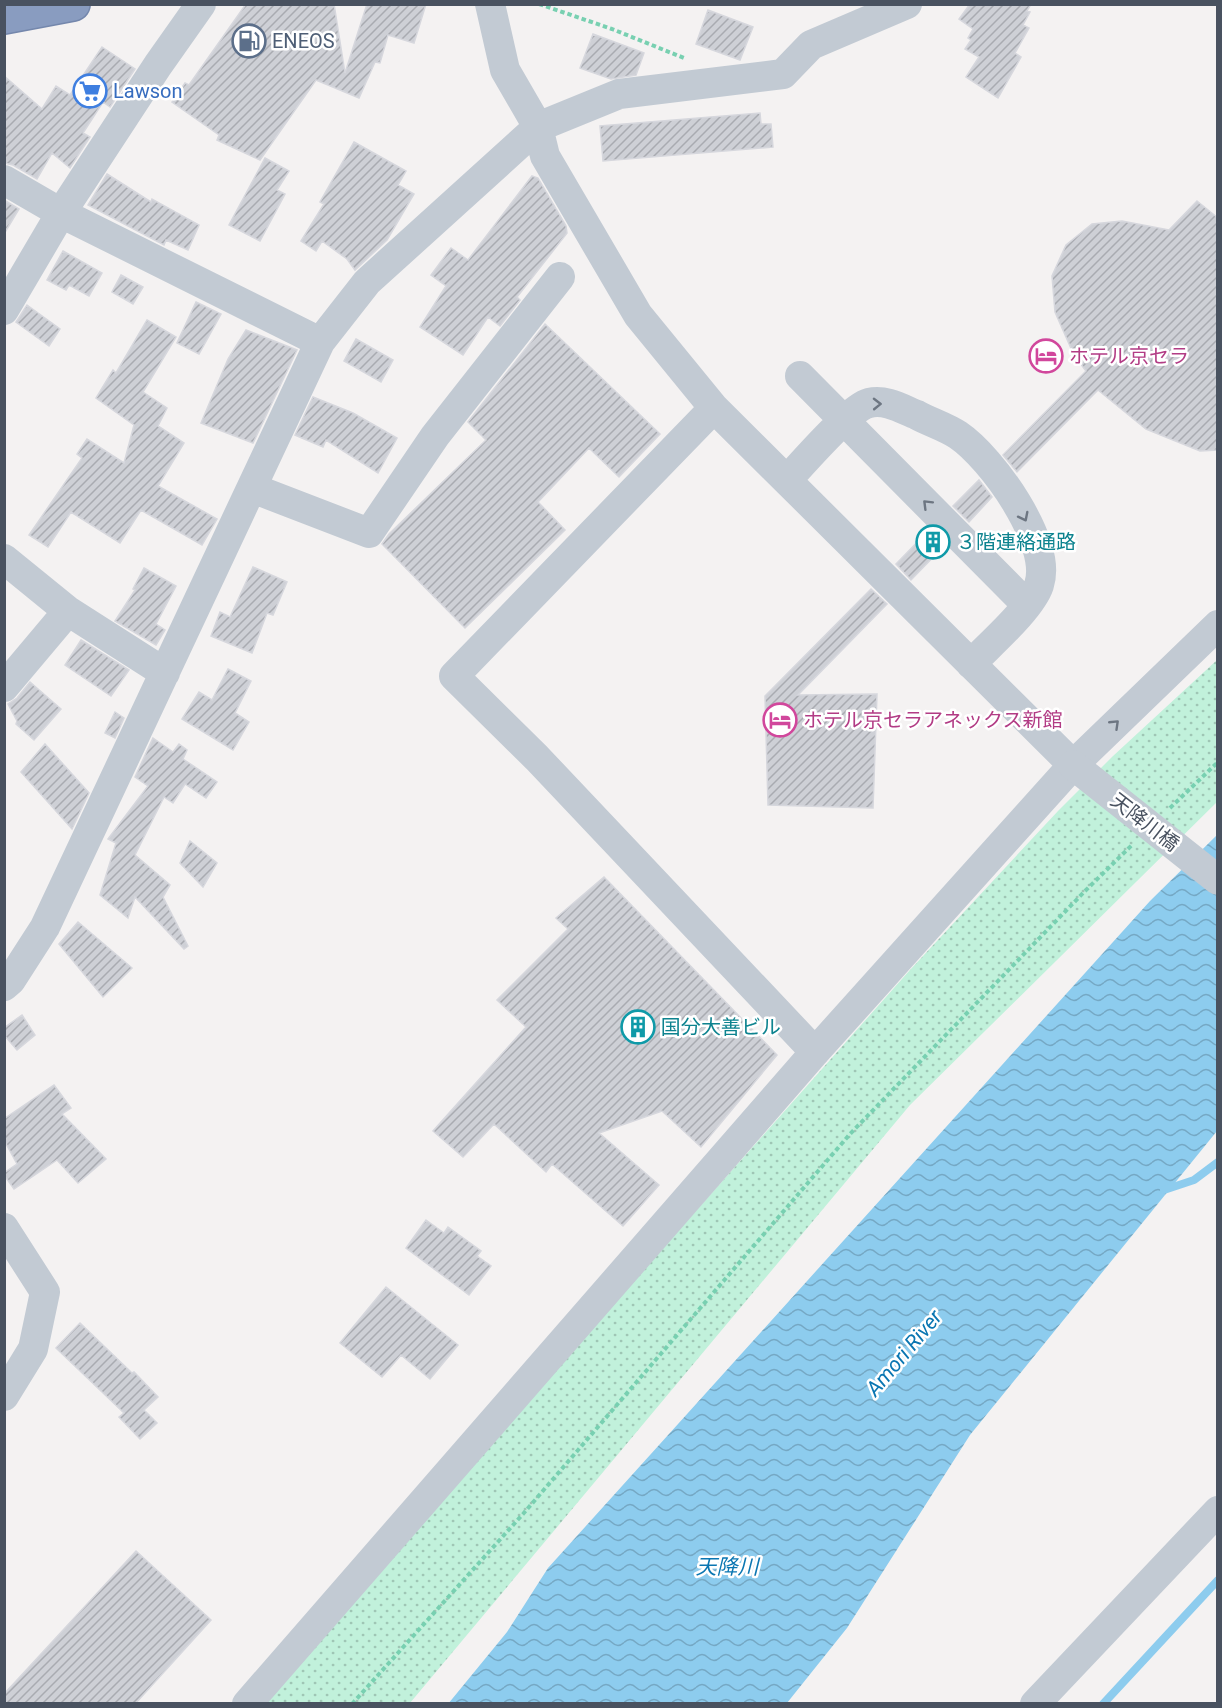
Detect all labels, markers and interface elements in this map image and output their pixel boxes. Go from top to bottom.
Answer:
fuel station icon: ENEOS [231,23,267,59]
place label: ENEOS [272,29,335,53]
supermarket icon: Lawson [72,73,108,109]
place label: Lawson [113,79,182,103]
hotel icon: ホテル京セラ [1028,338,1064,374]
place label: ホテル京セラ [1069,344,1189,368]
one-way arrow [872,398,881,410]
one-way arrow [923,501,934,511]
one-way arrow [1017,511,1028,522]
building icon: ３階連絡通路 [915,524,951,560]
place label: ３階連絡通路 [956,530,1076,554]
hotel icon: ホテル京セラアネックス新館 [762,702,798,738]
place label: ホテル京セラアネックス新館 [803,708,1062,732]
one-way arrow [1108,721,1119,732]
street label: 天降川橋 [1106,788,1184,856]
building icon: 国分大善ビル [620,1009,656,1045]
place label: 国分大善ビル [661,1015,781,1039]
water label: Amori River [861,1304,948,1402]
water label: 天降川 [696,1555,760,1579]

